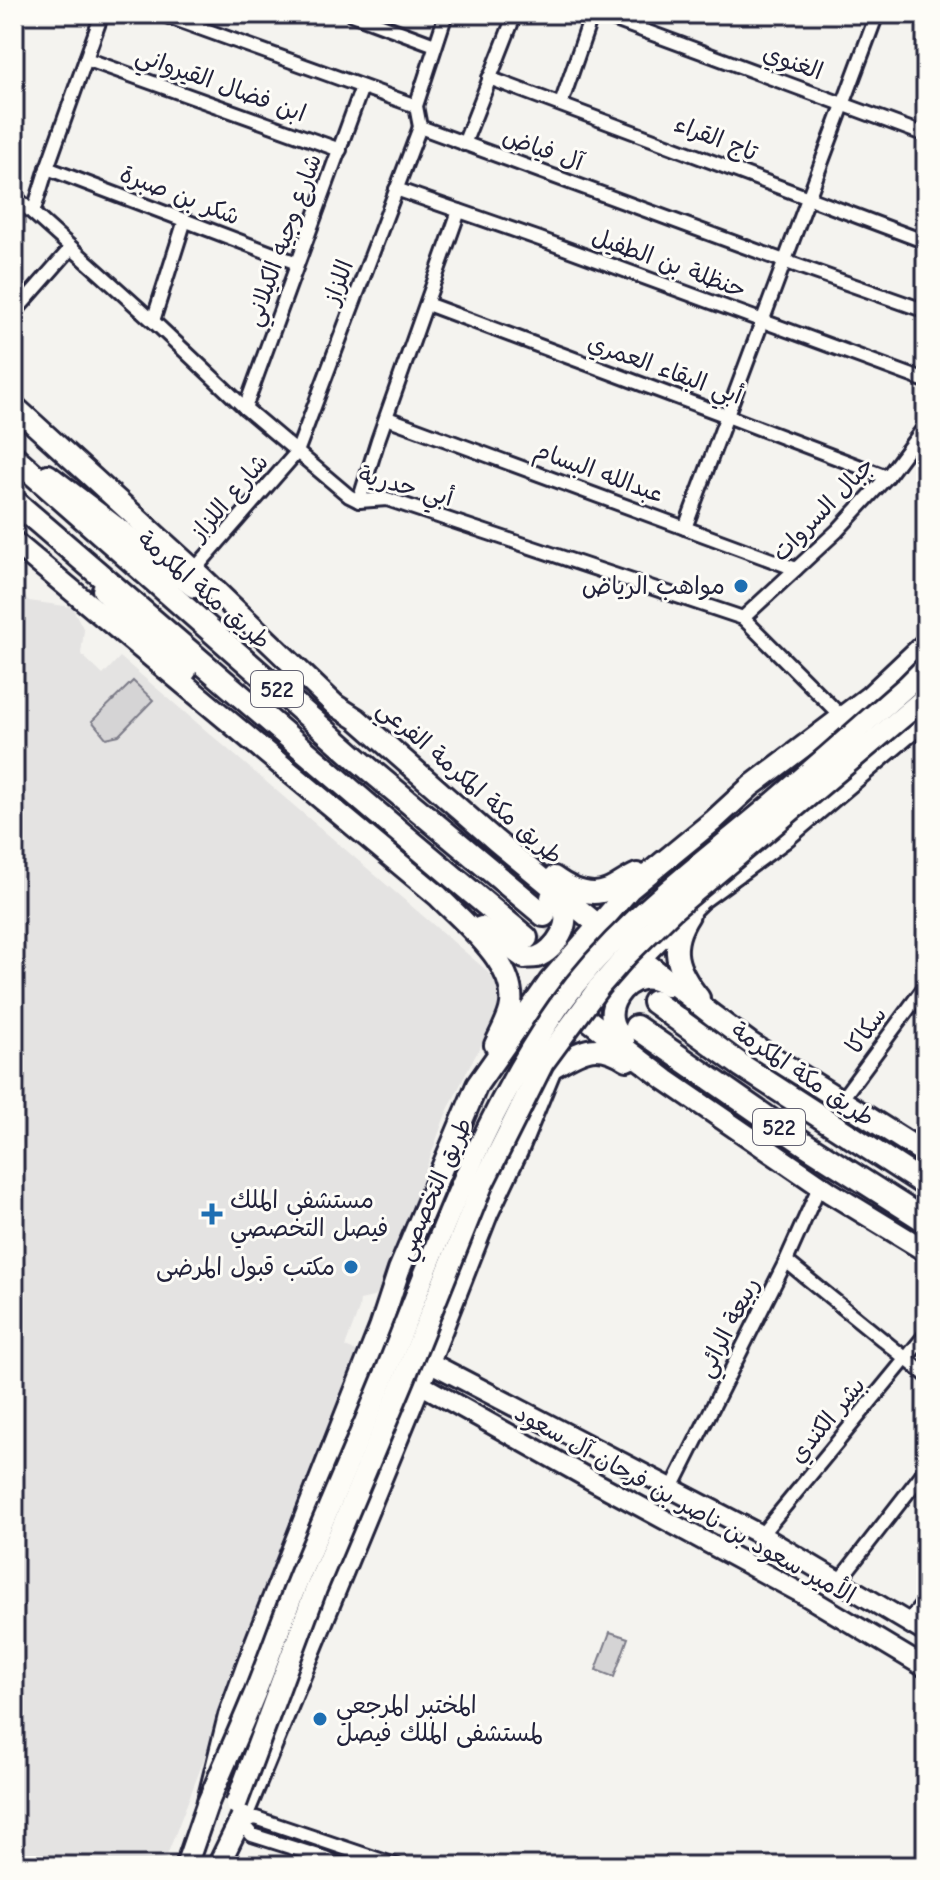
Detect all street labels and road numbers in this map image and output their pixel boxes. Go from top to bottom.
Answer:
street label: الغنوي [758,38,827,89]
street label: ابن فضال القيرواني [130,40,310,134]
street label: تاج القراء [670,109,762,169]
street label: آل فياض [499,122,588,177]
street label: شارع وجيه الكيلاني [239,150,334,332]
street label: شكر بن صبرة [116,159,244,231]
street label: حنظلة بن الطفيل [588,222,750,304]
street label: اللزاز [316,256,359,310]
street label: أبي البقاء العمري [581,327,747,417]
street label: عبدالله البسام [529,436,668,512]
street label: شارع اللزاز [183,448,276,549]
street label: جبال السروات [766,451,880,567]
street label: أبي حدرية [354,459,457,519]
street label: طريق مكة المكرمة [132,525,276,655]
road number: 522 [251,671,303,707]
street label: طريق مكة المكرمة الفرعي [367,694,568,875]
street label: سكاكا [840,1001,892,1059]
street label: طريق مكة المكرمة [726,1016,880,1132]
road number: 522 [753,1109,805,1145]
street label: طريق التخصصي [390,1113,484,1267]
street label: ربيعة الرائي [691,1272,771,1385]
street label: بشر الكندي [783,1371,873,1471]
street label: الأمير سعود بن ناصر بن فرحان آل سعود [509,1396,862,1611]

